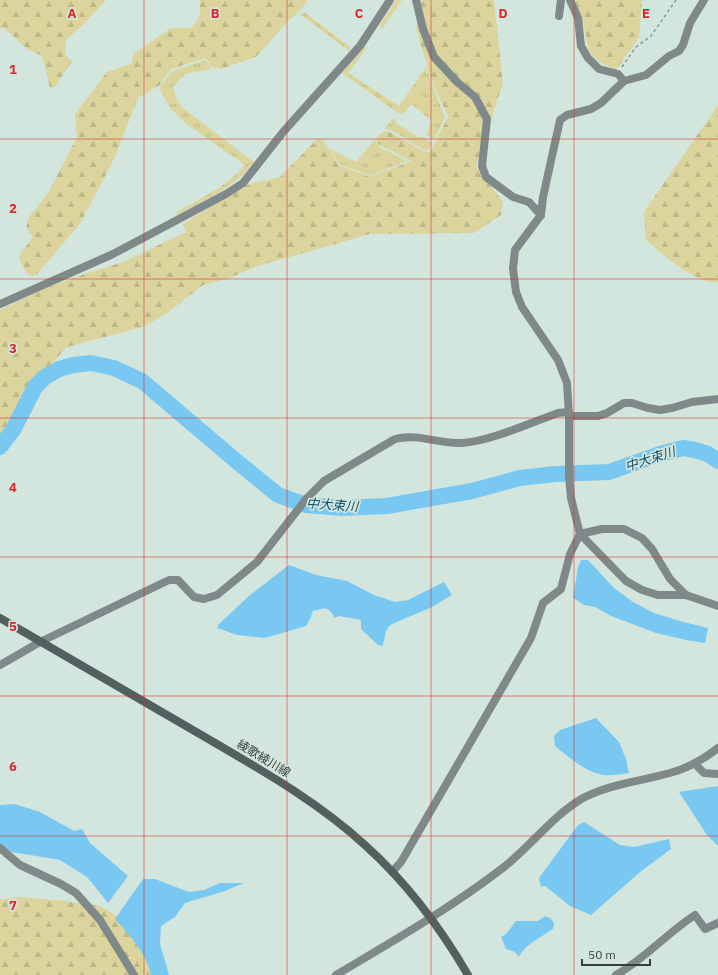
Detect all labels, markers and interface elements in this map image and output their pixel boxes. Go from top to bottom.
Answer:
text: A [68,5,77,22]
text: B [211,5,220,22]
text: C [355,5,364,22]
text: D [498,5,508,22]
text: E [642,5,650,22]
text: 1 [9,61,17,78]
text: 2 [9,200,17,217]
text: 3 [9,340,17,357]
water label: 中大束川 [623,442,679,475]
text: 4 [9,479,17,496]
water label: 中大束川 [305,495,361,515]
text: 5 [9,618,17,635]
street label: 綾歌綾川線 [234,736,294,780]
text: 6 [9,758,17,775]
text: 7 [9,897,17,914]
scale bar [582,941,650,967]
text: 50 m [588,947,616,962]

